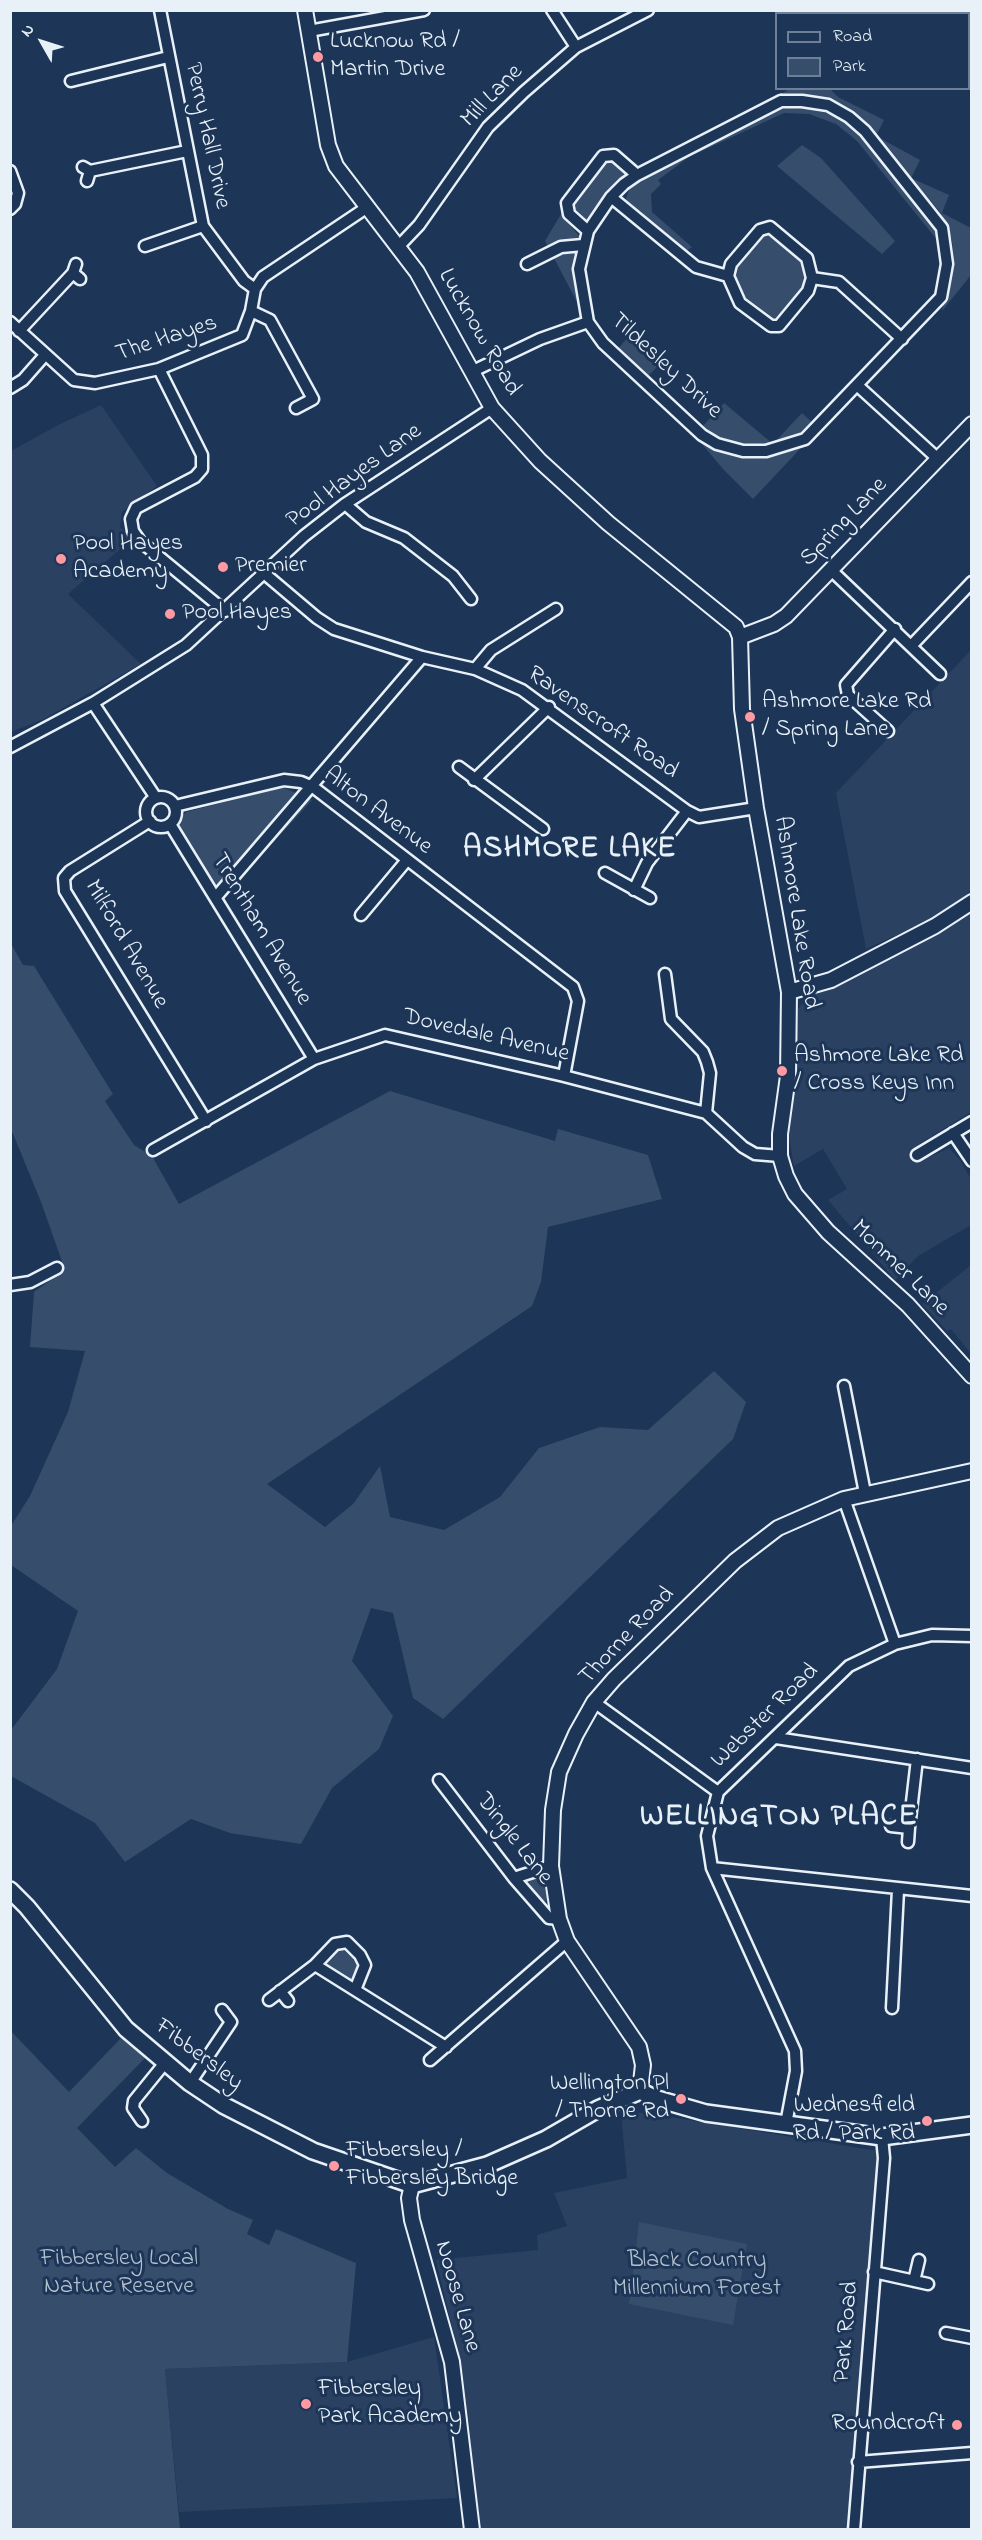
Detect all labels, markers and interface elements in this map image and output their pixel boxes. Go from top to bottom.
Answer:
north arrow [12,12,72,72]
legend [775,12,970,90]
text: N [15,19,41,42]
text: Road [833,24,872,50]
place label: Lucknow Rd / Martin Drive [330,29,460,85]
marker: Lucknow Rd / Martin Drive [311,50,325,64]
text: Park [833,54,866,80]
street label: Mill Lane [456,59,530,135]
street label: Perry Hall Drive [176,60,236,212]
street label: Lucknow Road [430,264,526,402]
street label: Tildesley Drive [603,308,727,426]
street label: The Hayes [113,310,221,370]
street label: Pool Hayes Lane [282,418,428,536]
street label: Spring Lane [795,472,895,574]
place label: Pool Hayes Academy [73,531,183,587]
marker: Pool Hayes Academy [54,552,68,566]
place label: Premier [235,553,307,581]
marker: Premier [216,560,230,574]
place label: Pool Hayes [182,600,292,628]
marker: Pool Hayes [163,607,177,621]
street label: Ravenscroft Road [521,661,683,787]
place label: Ashmore Lake Rd / Spring Lane [762,689,932,745]
marker: Ashmore Lake Rd / Spring Lane [743,710,757,724]
street label: Alton Avenue [317,762,437,862]
street label: Ashmore Lake Road [766,814,824,1012]
district label: ASHMORE LAKE [463,833,677,869]
street label: Trentham Avenue [203,849,317,1011]
street label: Milford Avenue [77,876,173,1014]
street label: Dovedale Avenue [400,1004,572,1070]
place label: Ashmore Lake Rd / Cross Keys Inn [794,1043,964,1099]
marker: Ashmore Lake Rd / Cross Keys Inn [775,1064,789,1078]
street label: Monmer Lane [844,1215,954,1323]
street label: Thorne Road [574,1582,682,1692]
street label: Webster Road [706,1658,826,1776]
street label: Dingle Lane [468,1788,558,1892]
district label: WELLINGTON PLACE [640,1801,918,1837]
street label: Fibbersley [148,2013,248,2099]
place label: Wellington Pl / Thorne Rd [550,2071,669,2127]
marker: Wellington Pl / Thorne Rd [674,2092,688,2106]
place label: Wednesfield Rd / Park Rd [793,2093,915,2149]
marker: Wednesfield Rd / Park Rd [920,2114,934,2128]
place label: Fibbersley / Fibbersley Bridge [346,2138,518,2194]
marker: Fibbersley / Fibbersley Bridge [327,2159,341,2173]
street label: Noose Lane [426,2238,486,2356]
park label: Fibbersley Local Nature Reserve [40,2246,198,2302]
park label: Black Country Millennium Forest [613,2248,781,2304]
street label: Park Road [829,2280,867,2384]
place label: Fibbersley Park Academy [318,2376,462,2432]
marker: Fibbersley Park Academy [299,2397,313,2411]
place label: Roundcroft [831,2411,945,2439]
marker: Roundcroft [950,2418,964,2432]

